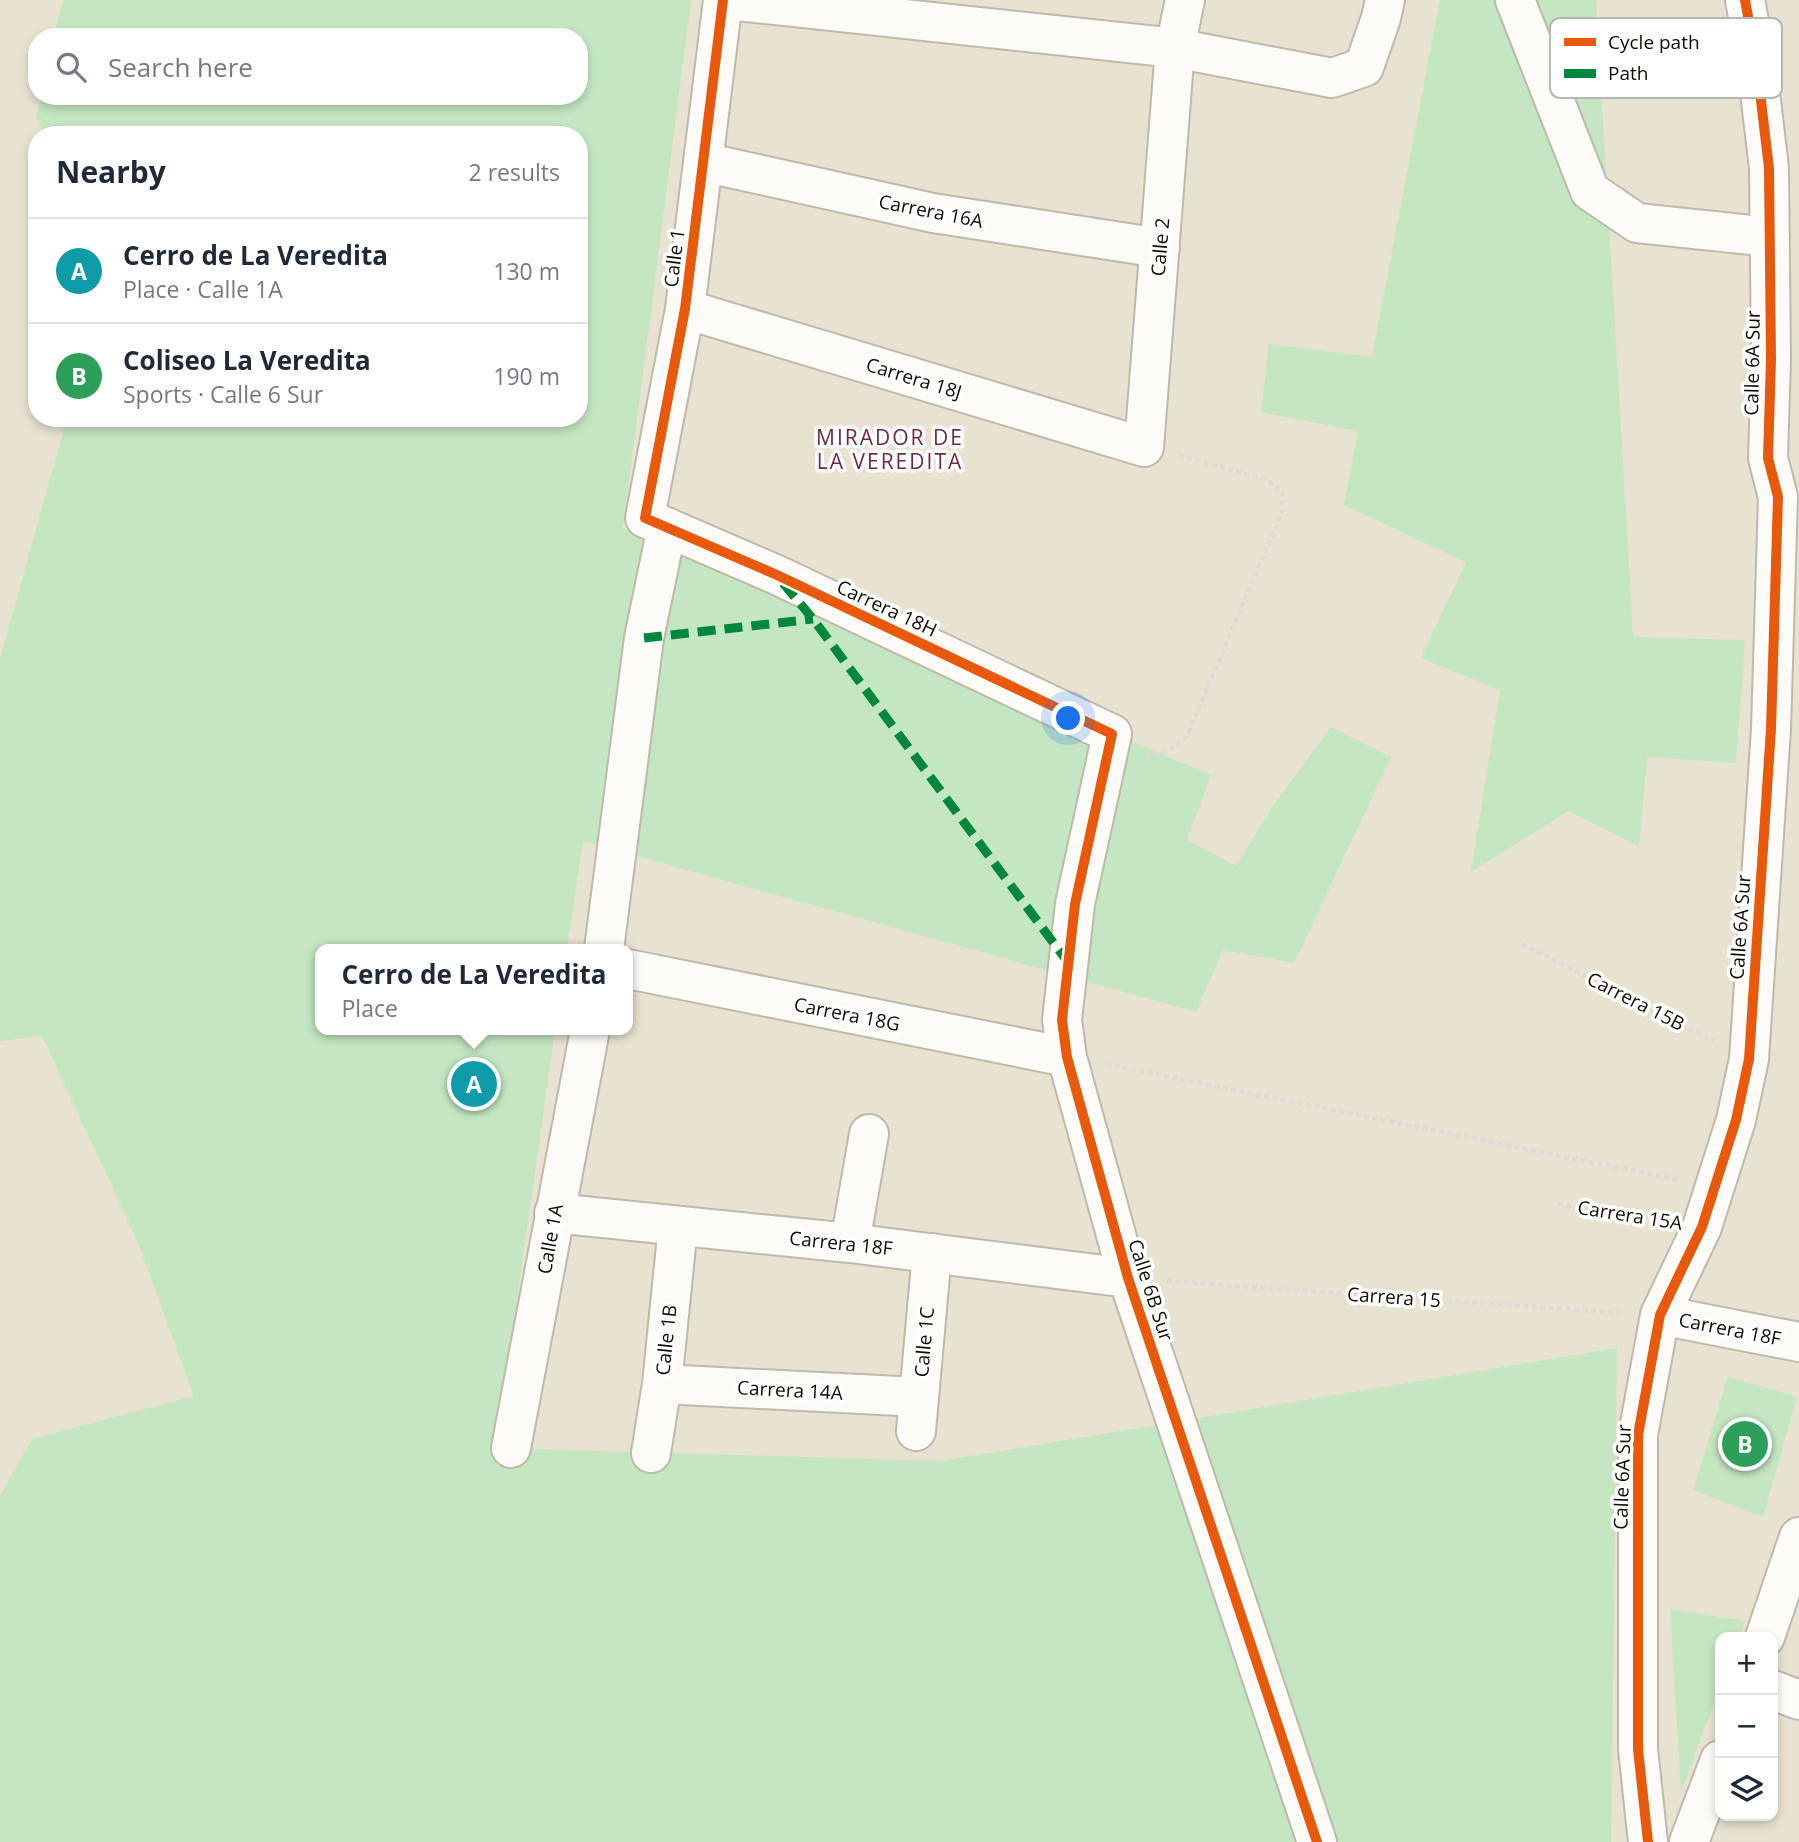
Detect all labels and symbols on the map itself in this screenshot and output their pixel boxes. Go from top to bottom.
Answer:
legend [1550,18,1782,98]
text: Cycle path [1608,29,1700,55]
text: Path [1608,60,1648,86]
street label: Carrera 16A [877,188,985,234]
street label: Calle 2 [1144,217,1176,277]
street label: Calle 1 [658,227,690,289]
street label: Calle 6A Sur [1738,310,1766,416]
street label: Carrera 18J [863,351,965,405]
district label: MIRADOR DE LA VEREDITA [816,423,964,475]
street label: Carrera 18H [833,573,941,643]
your location [1051,701,1085,735]
street label: Calle 6A Sur [1723,873,1757,980]
street label: Carrera 15B [1583,965,1689,1037]
street label: Carrera 18G [792,991,902,1037]
pin: A [451,1058,497,1110]
street label: Carrera 15A [1576,1194,1684,1236]
street label: Calle 1A [531,1202,569,1276]
street label: Carrera 18F [788,1225,894,1261]
street label: Calle 6B Sur [1122,1236,1180,1344]
street label: Carrera 15 [1346,1281,1442,1313]
street label: Calle 1B [649,1303,683,1377]
street label: Calle 1C [908,1306,940,1378]
street label: Carrera 18F [1677,1306,1783,1352]
street label: Carrera 14A [737,1374,843,1406]
pin: B [1722,1418,1768,1470]
street label: Calle 6A Sur [1607,1424,1637,1530]

